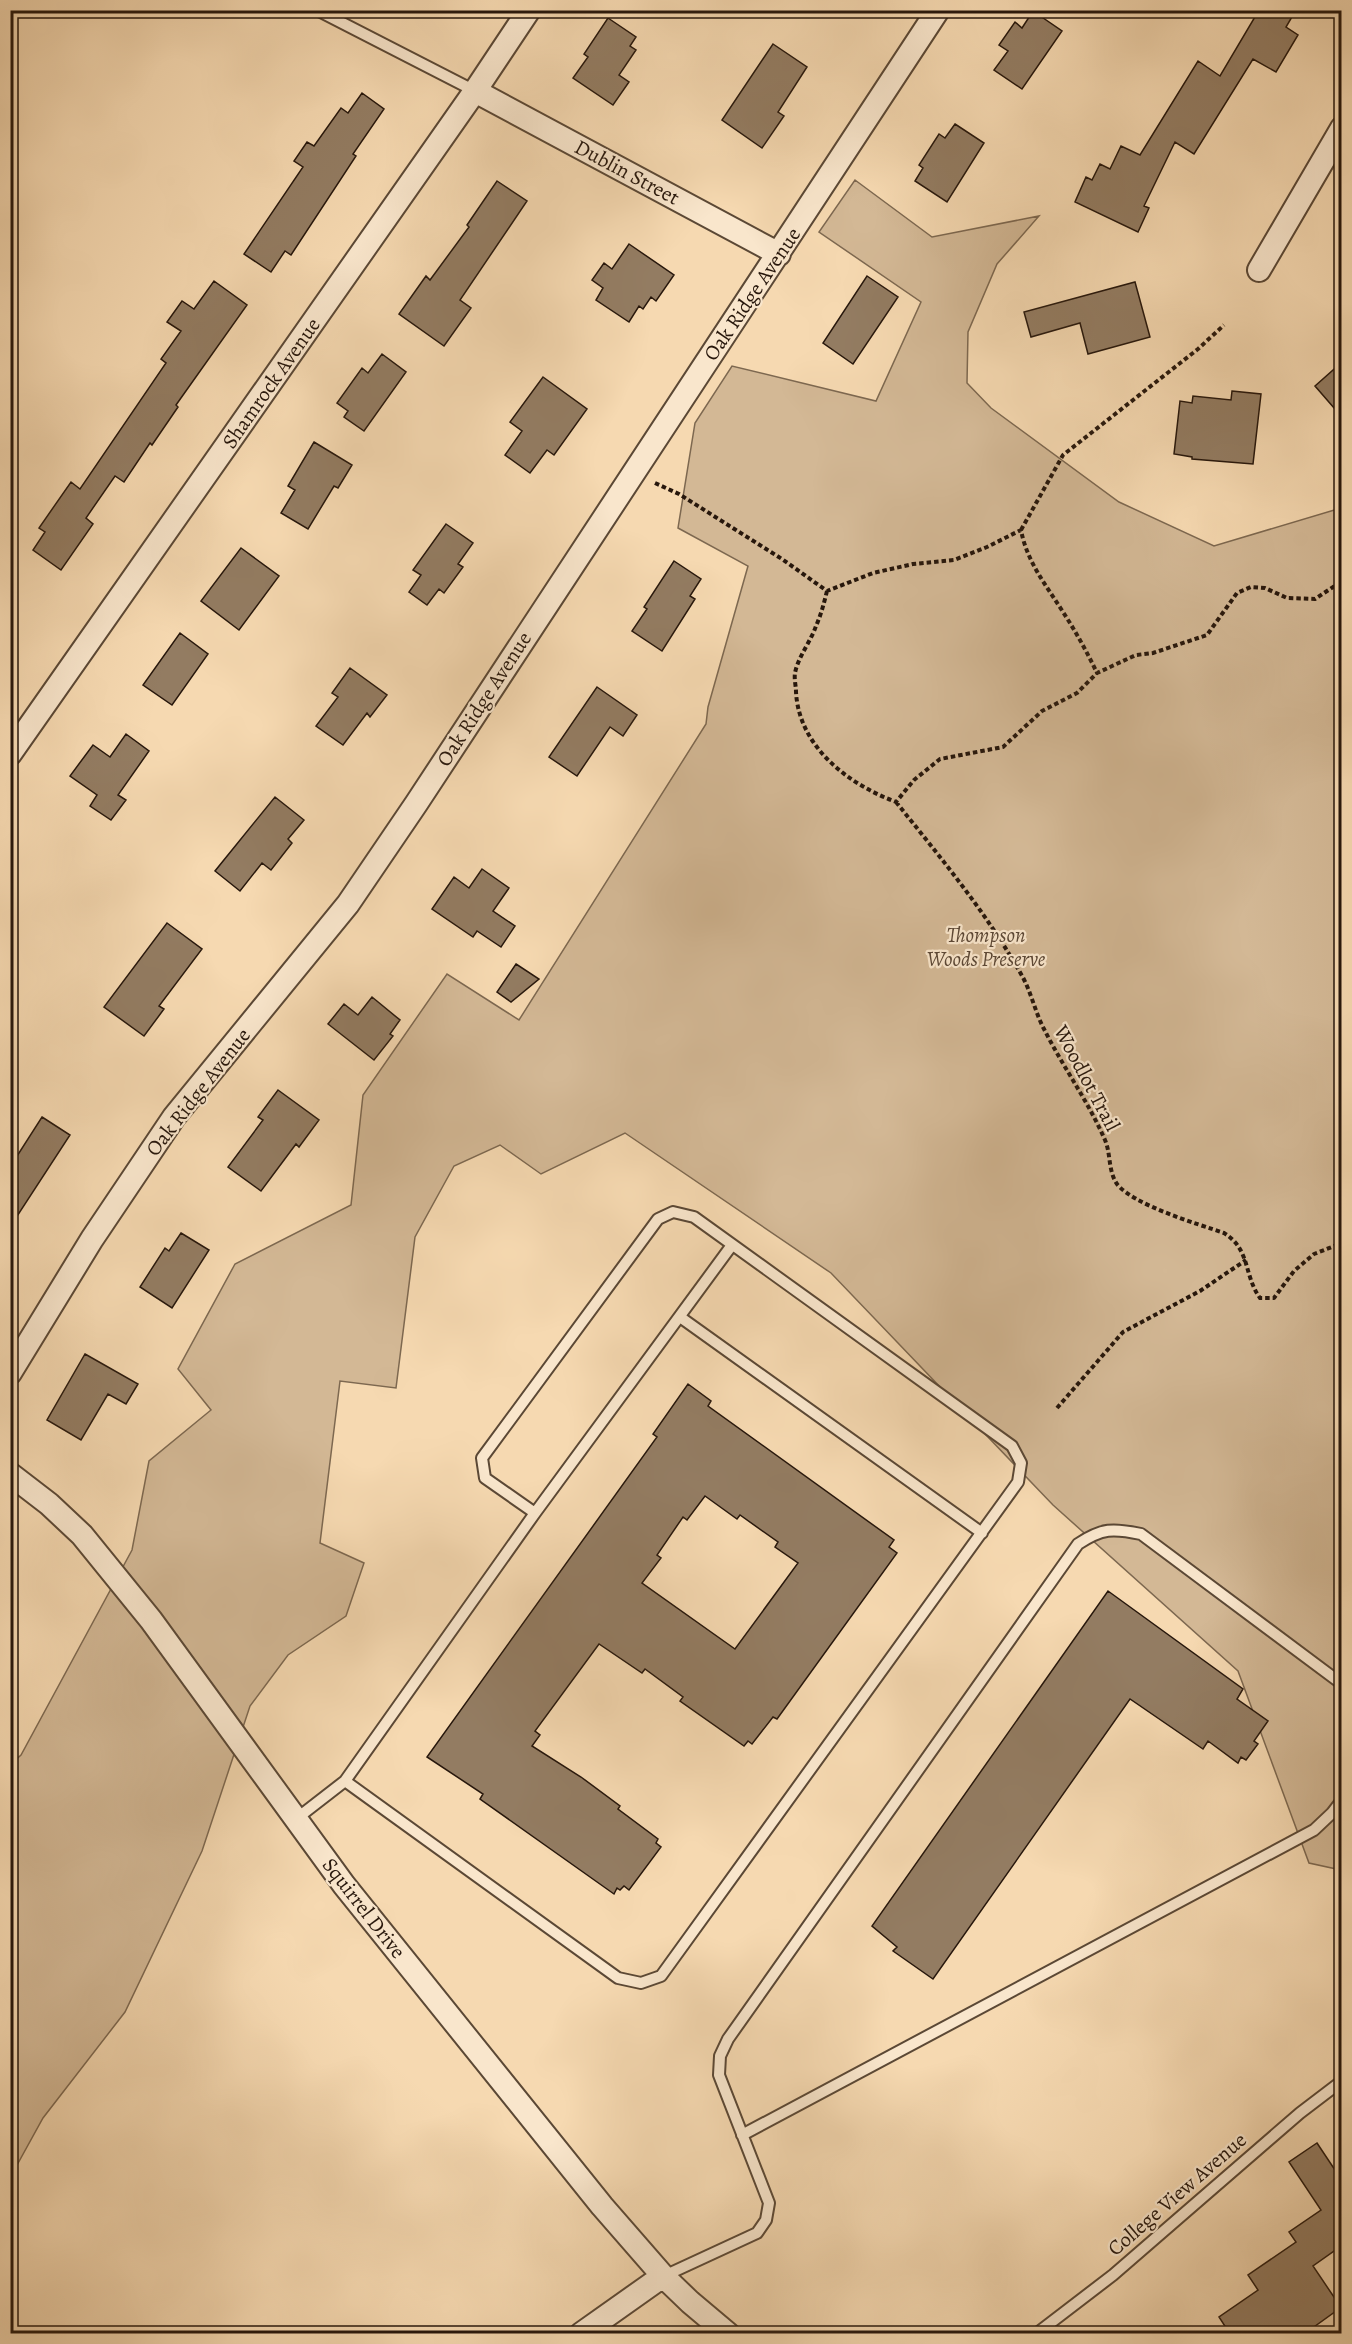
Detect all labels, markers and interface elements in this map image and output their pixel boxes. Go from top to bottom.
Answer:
street label: Dublin Street [570,133,684,211]
street label: Oak Ridge Avenue [697,222,807,366]
street label: Shamrock Avenue [215,312,327,454]
street label: Oak Ridge Avenue [430,626,538,772]
park label: Thompson Woods Preserve [927,921,1046,973]
street label: Woodlot Trail [1047,1019,1127,1136]
street label: Oak Ridge Avenue [139,1022,257,1162]
street label: Squirrel Drive [316,1852,412,1964]
street label: College View Avenue [1102,2126,1252,2262]

